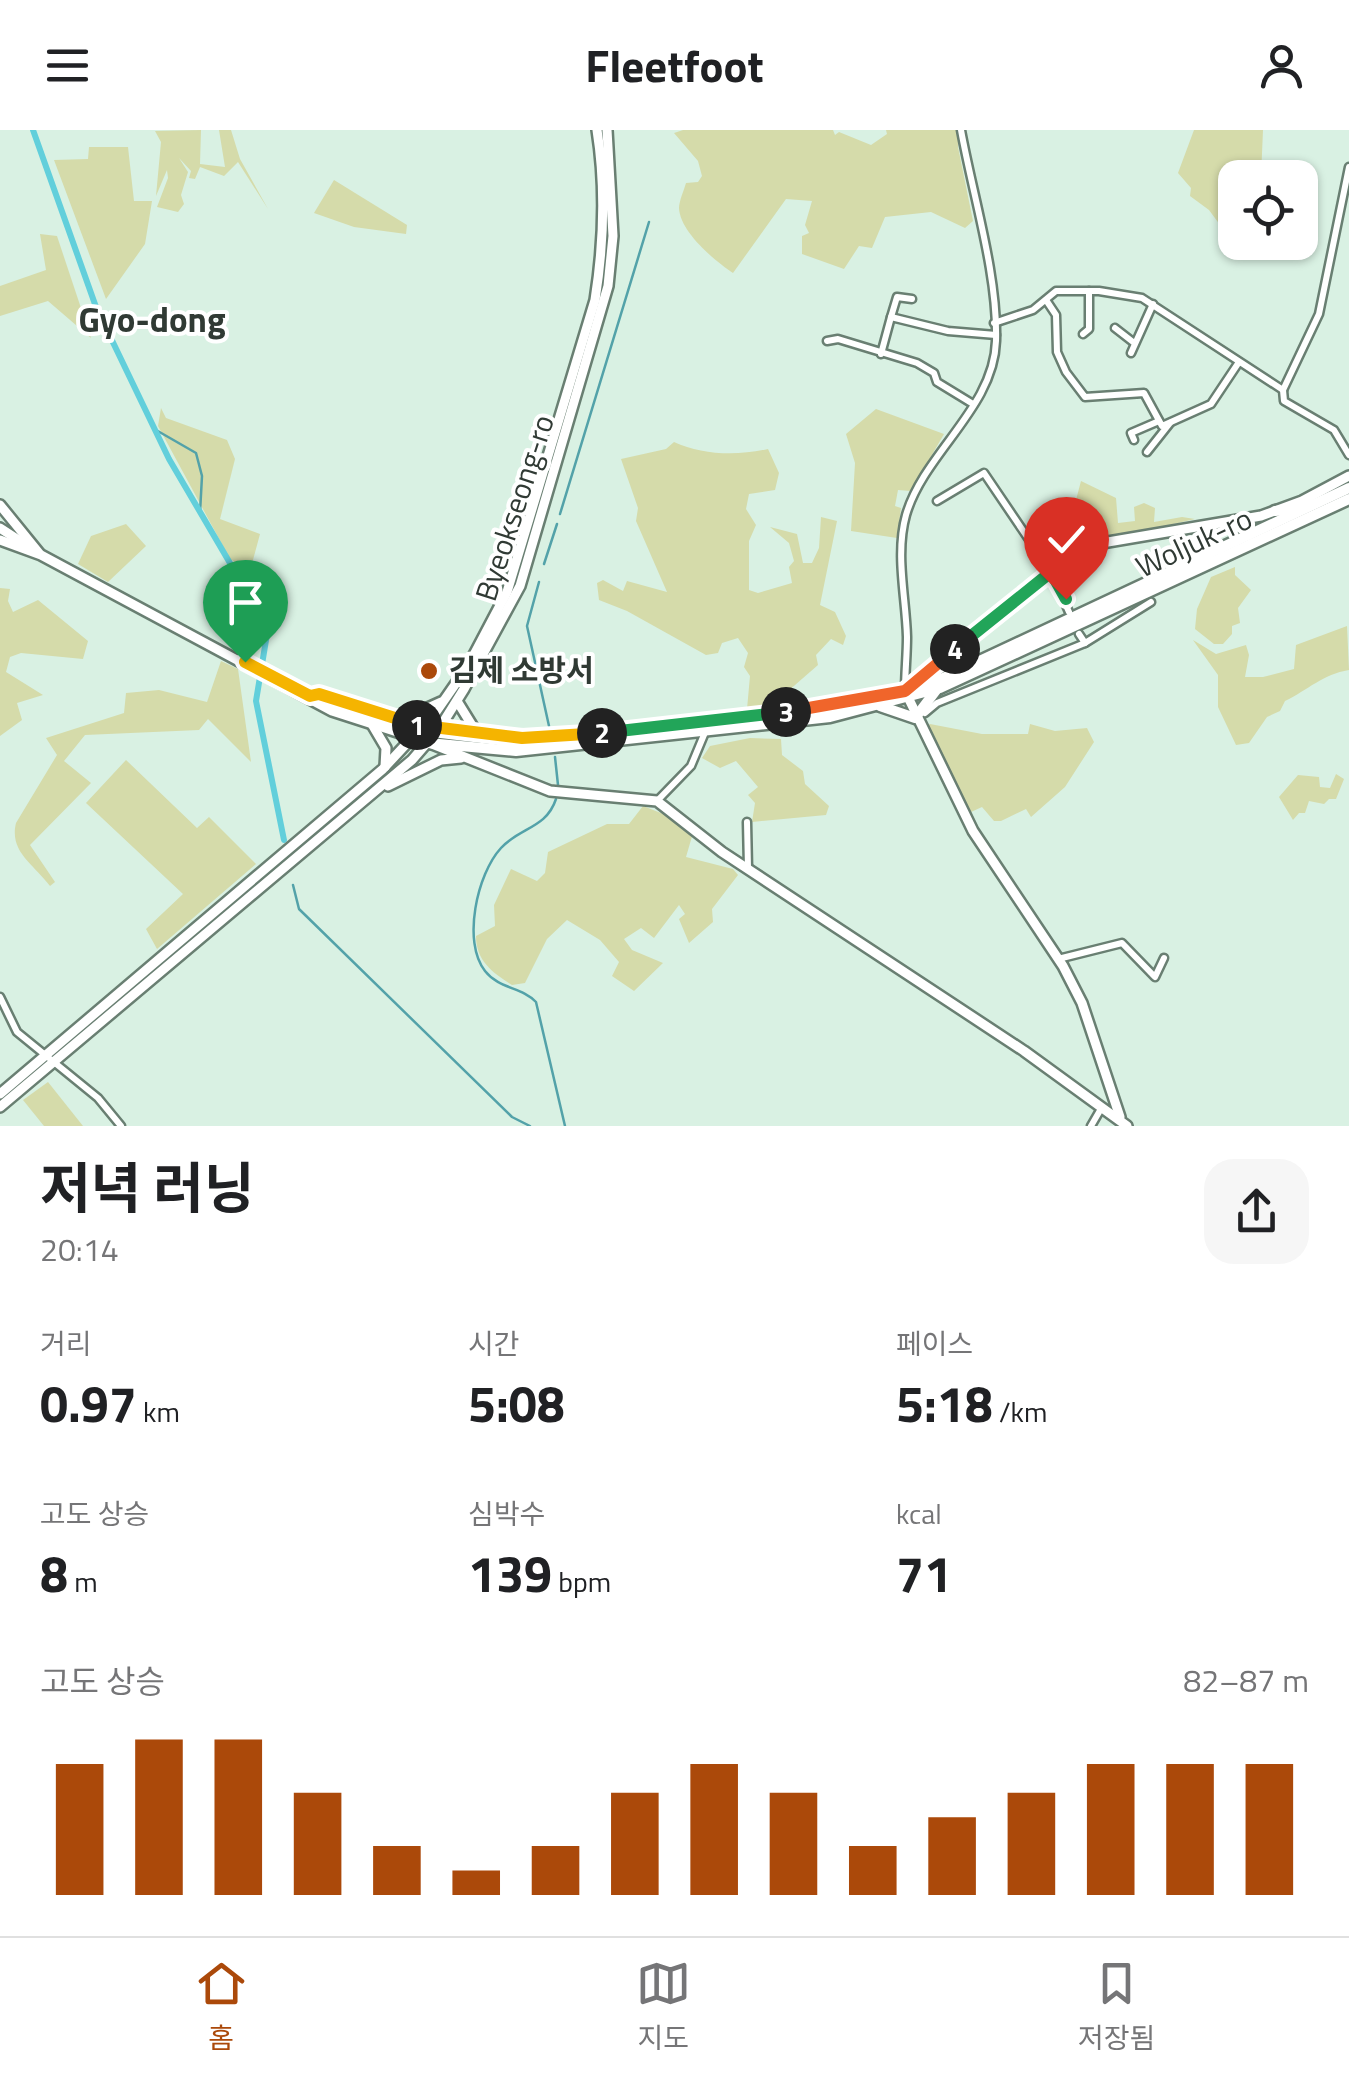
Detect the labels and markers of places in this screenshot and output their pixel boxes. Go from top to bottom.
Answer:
pin [1024,497,1109,600]
pin [203,560,288,663]
pin: 4 [930,624,980,674]
place label: 김제 소방서 [449,647,594,693]
marker: 김제 소방서 [418,660,440,682]
pin: 3 [761,687,811,737]
pin: 1 [392,700,442,750]
pin: 2 [577,708,627,758]

